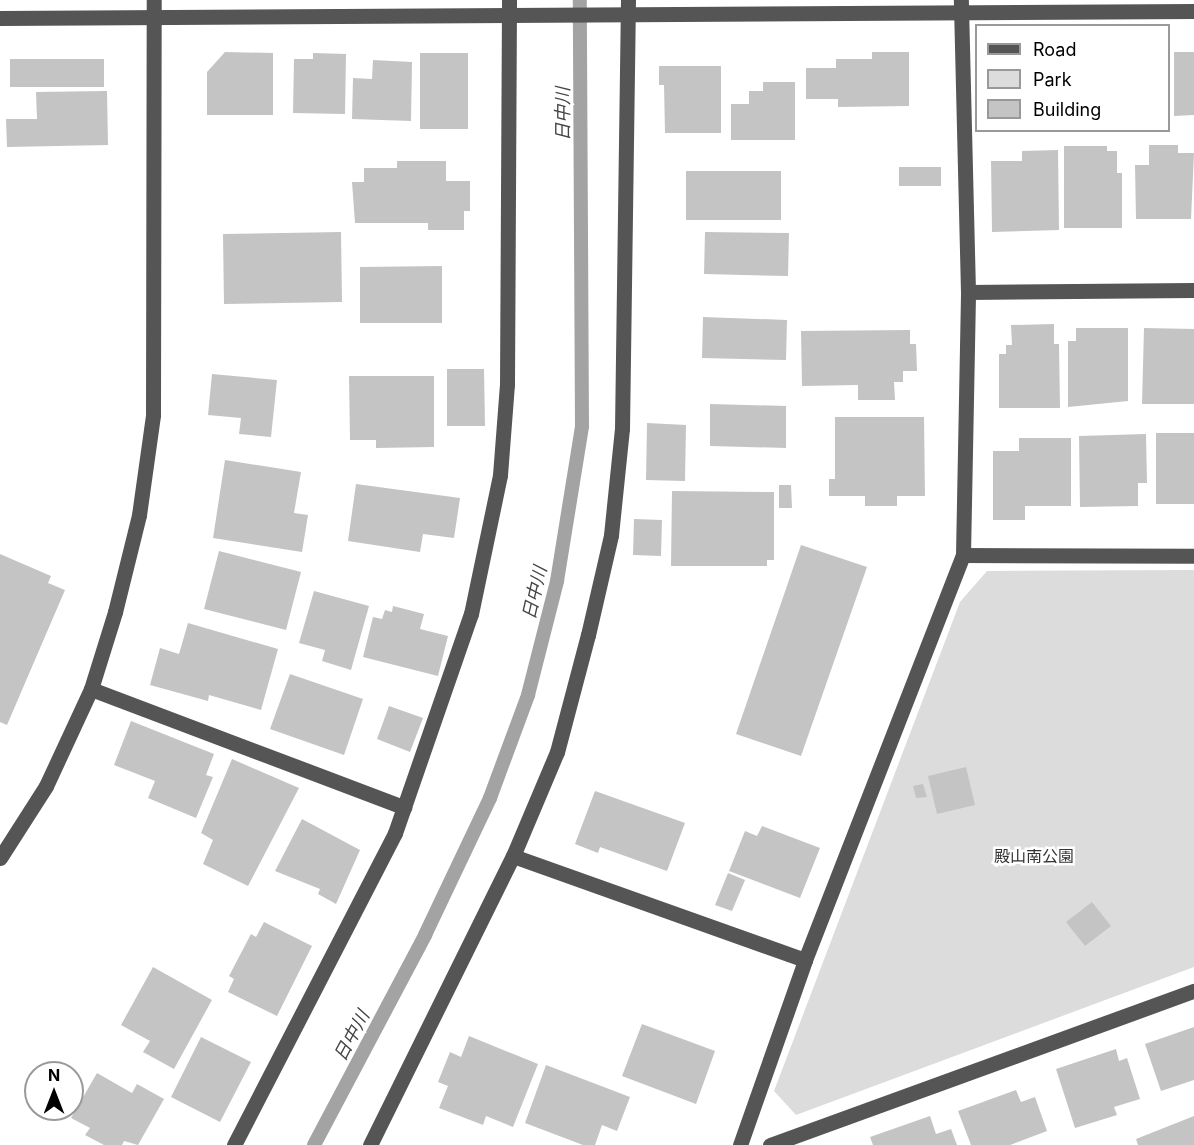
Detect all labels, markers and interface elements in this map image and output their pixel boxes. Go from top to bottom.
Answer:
legend [975,24,1170,132]
text: Road [1033,39,1076,60]
text: Park [1033,69,1072,90]
water label: 日中川 [552,87,574,141]
text: Building [1033,99,1101,120]
water label: 日中川 [518,564,552,622]
park label: 殿山南公園 [994,846,1074,866]
water label: 日中川 [330,1007,374,1065]
north arrow [24,1061,84,1121]
text: N [48,1065,60,1085]

